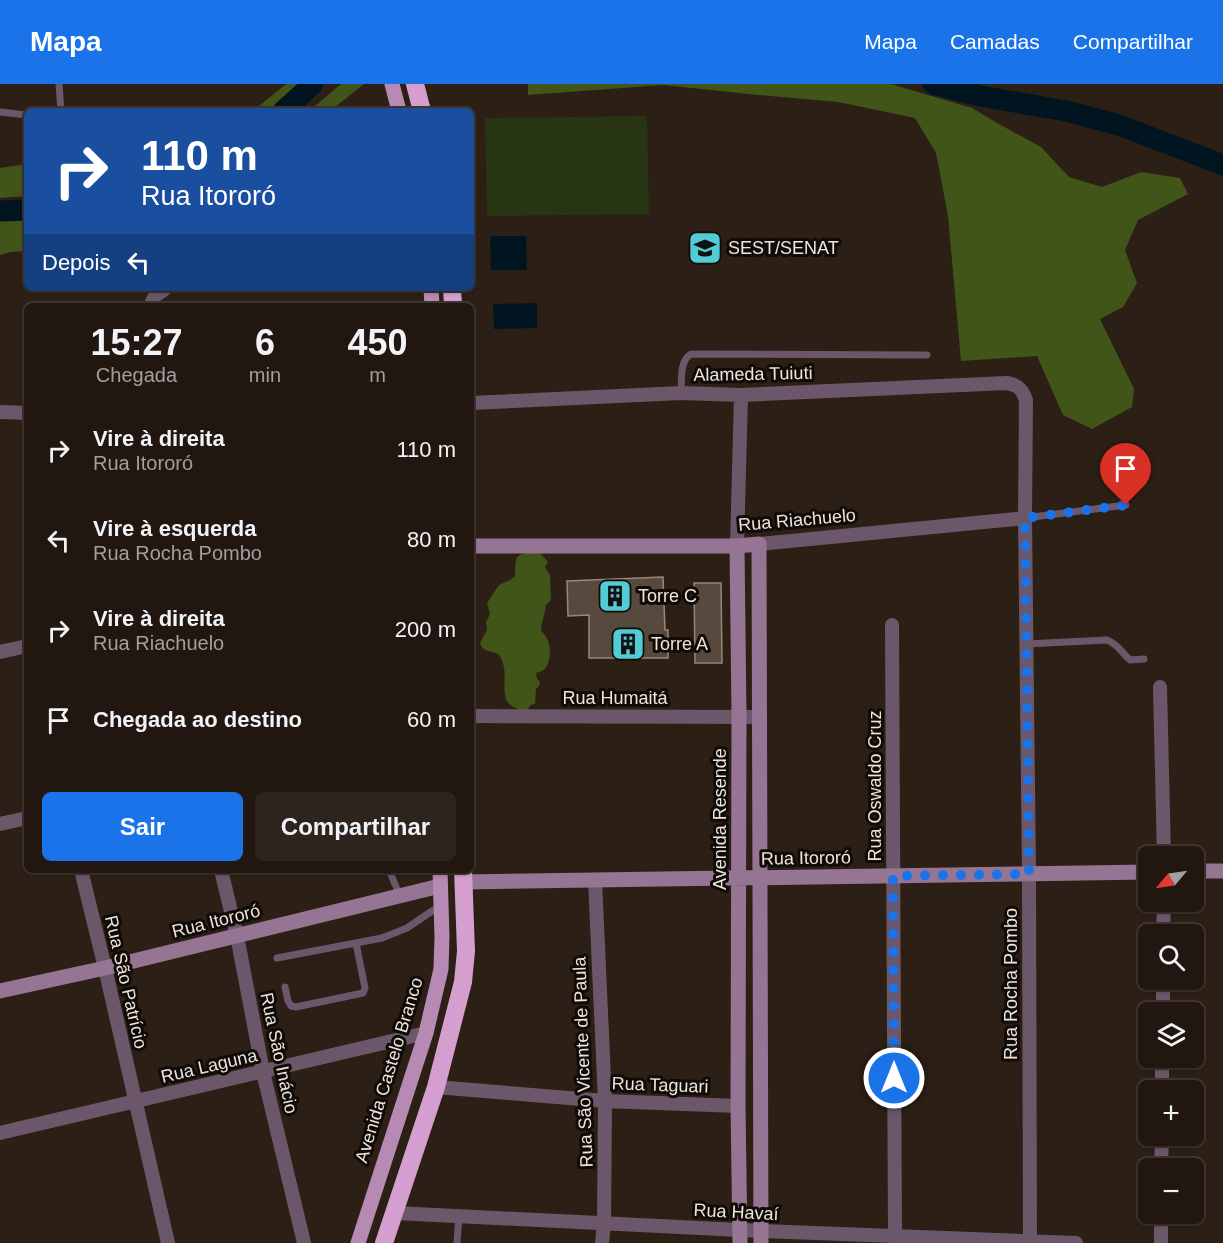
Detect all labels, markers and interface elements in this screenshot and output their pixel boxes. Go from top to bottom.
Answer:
text: Mapa [30,26,102,57]
text: Mapa [864,30,917,53]
text: Camadas [950,30,1040,53]
text: Compartilhar [1073,30,1193,53]
icon: right [42,132,120,210]
text: 110 m [141,132,258,179]
text: Rua Itororó [141,181,276,211]
school or university icon: SEST/SENAT [687,230,723,266]
place label: SEST/SENAT [728,238,839,258]
icon: left [122,246,155,279]
text: Depois [42,250,110,275]
text: 15:27 [90,322,182,363]
text: 6 [255,322,275,363]
text: 450 [347,322,408,363]
street label: Alameda Tuiuti [693,363,813,385]
text: Chegada [96,364,177,386]
text: min [249,364,281,386]
text: m [369,364,386,386]
text: Vire à direita [93,426,225,451]
icon: right [42,434,75,467]
text: 110 m [396,437,456,462]
pin [1100,443,1151,505]
text: Rua Itororó [93,452,193,474]
icon: arrive [1109,452,1142,485]
street label: Rua Riachuelo [737,505,857,535]
text: Vire à esquerda [93,516,256,541]
icon: left [42,524,75,557]
text: 80 m [407,527,456,552]
text: Rua Rocha Pombo [93,542,262,564]
building icon: Torre C [597,578,633,614]
place label: Torre C [638,586,697,606]
text: Vire à direita [93,606,225,631]
icon: right [42,614,75,647]
text: 200 m [395,617,456,642]
building icon: Torre A [610,626,646,662]
text: Rua Riachuelo [93,632,224,654]
place label: Torre A [651,634,708,654]
street label: Rua Humaitá [562,688,669,708]
icon: arrive [42,704,75,737]
text: Chegada ao destino [93,707,302,732]
text: 60 m [407,707,456,732]
street label: Rua Oswaldo Cruz [865,710,885,862]
street label: Avenida Resende [710,748,730,890]
button: Sair [42,792,243,861]
button: Compartilhar [255,792,456,861]
north arrow [1138,846,1204,912]
map controls [1138,846,1204,1224]
street label: Rua Itororó [761,847,851,869]
street label: Rua Itororó [170,900,262,942]
street label: Rua Rocha Pombo [1001,908,1021,1060]
street label: Rua São Patrício [101,913,151,1051]
button: search [1138,924,1204,990]
street label: Rua São Vicente de Paula [569,955,597,1168]
street label: Avenida Castelo Branco [351,975,427,1165]
street label: Rua São Inácio [256,991,302,1115]
button: layers [1138,1002,1204,1068]
street label: Rua Laguna [159,1045,260,1087]
position arrow [862,1046,926,1110]
street label: Rua Taguari [611,1073,709,1097]
button: + [1138,1080,1204,1146]
button: − [1138,1158,1204,1224]
street label: Rua Havaí [693,1200,779,1224]

